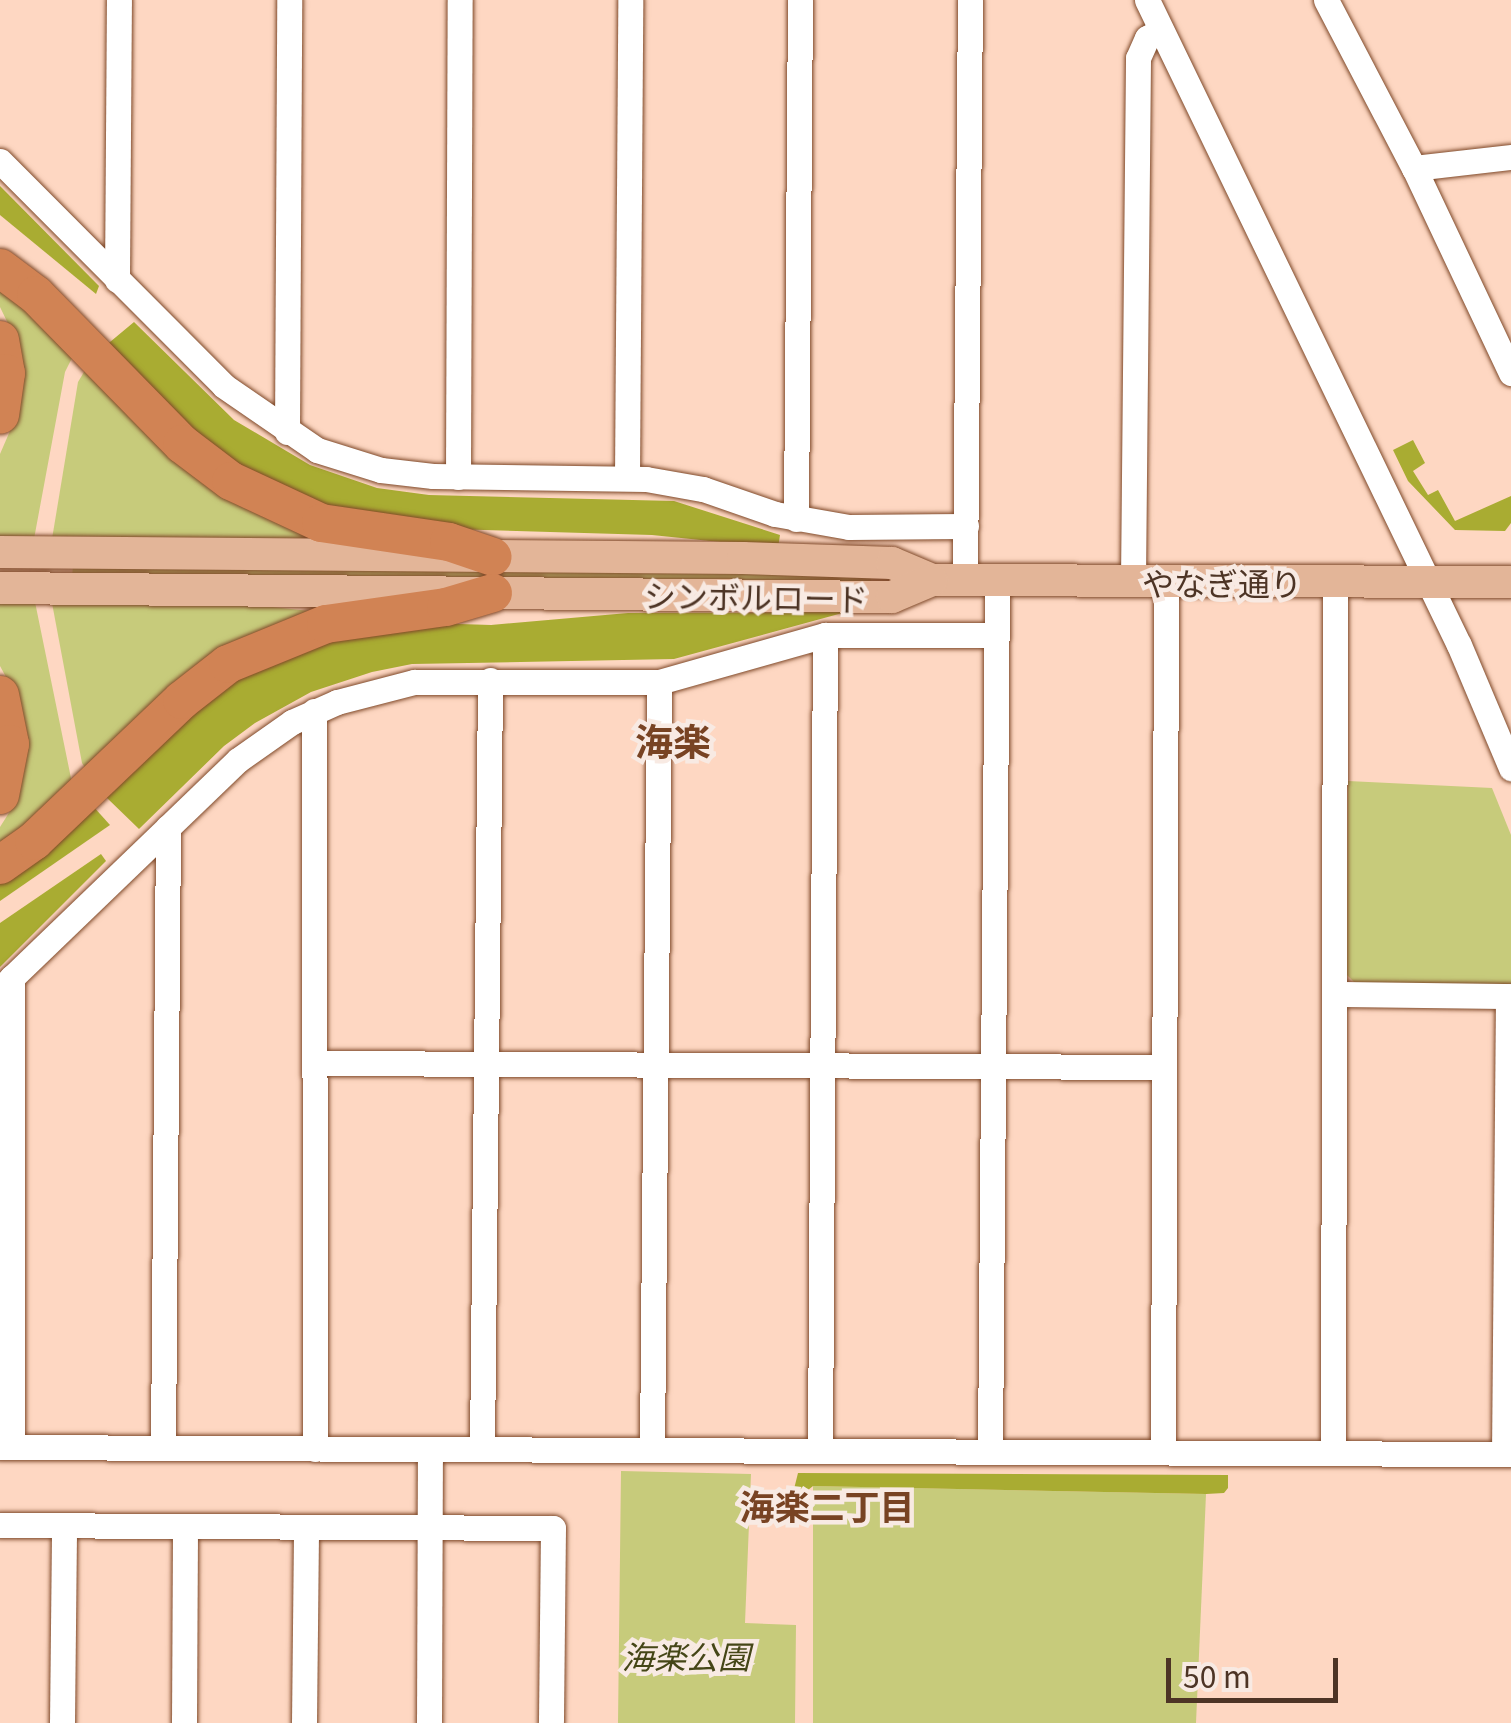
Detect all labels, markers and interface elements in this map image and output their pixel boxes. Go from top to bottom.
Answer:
street label: やなぎ通り [1142,563,1302,601]
street label: シンボルロード [644,575,868,617]
district label: 海楽 [635,717,711,763]
district label: 海楽二丁目 [740,1484,914,1526]
park label: 海楽公園 [622,1636,750,1674]
scale bar [1171,1638,1344,1700]
text: 50 m [1183,1653,1251,1697]

